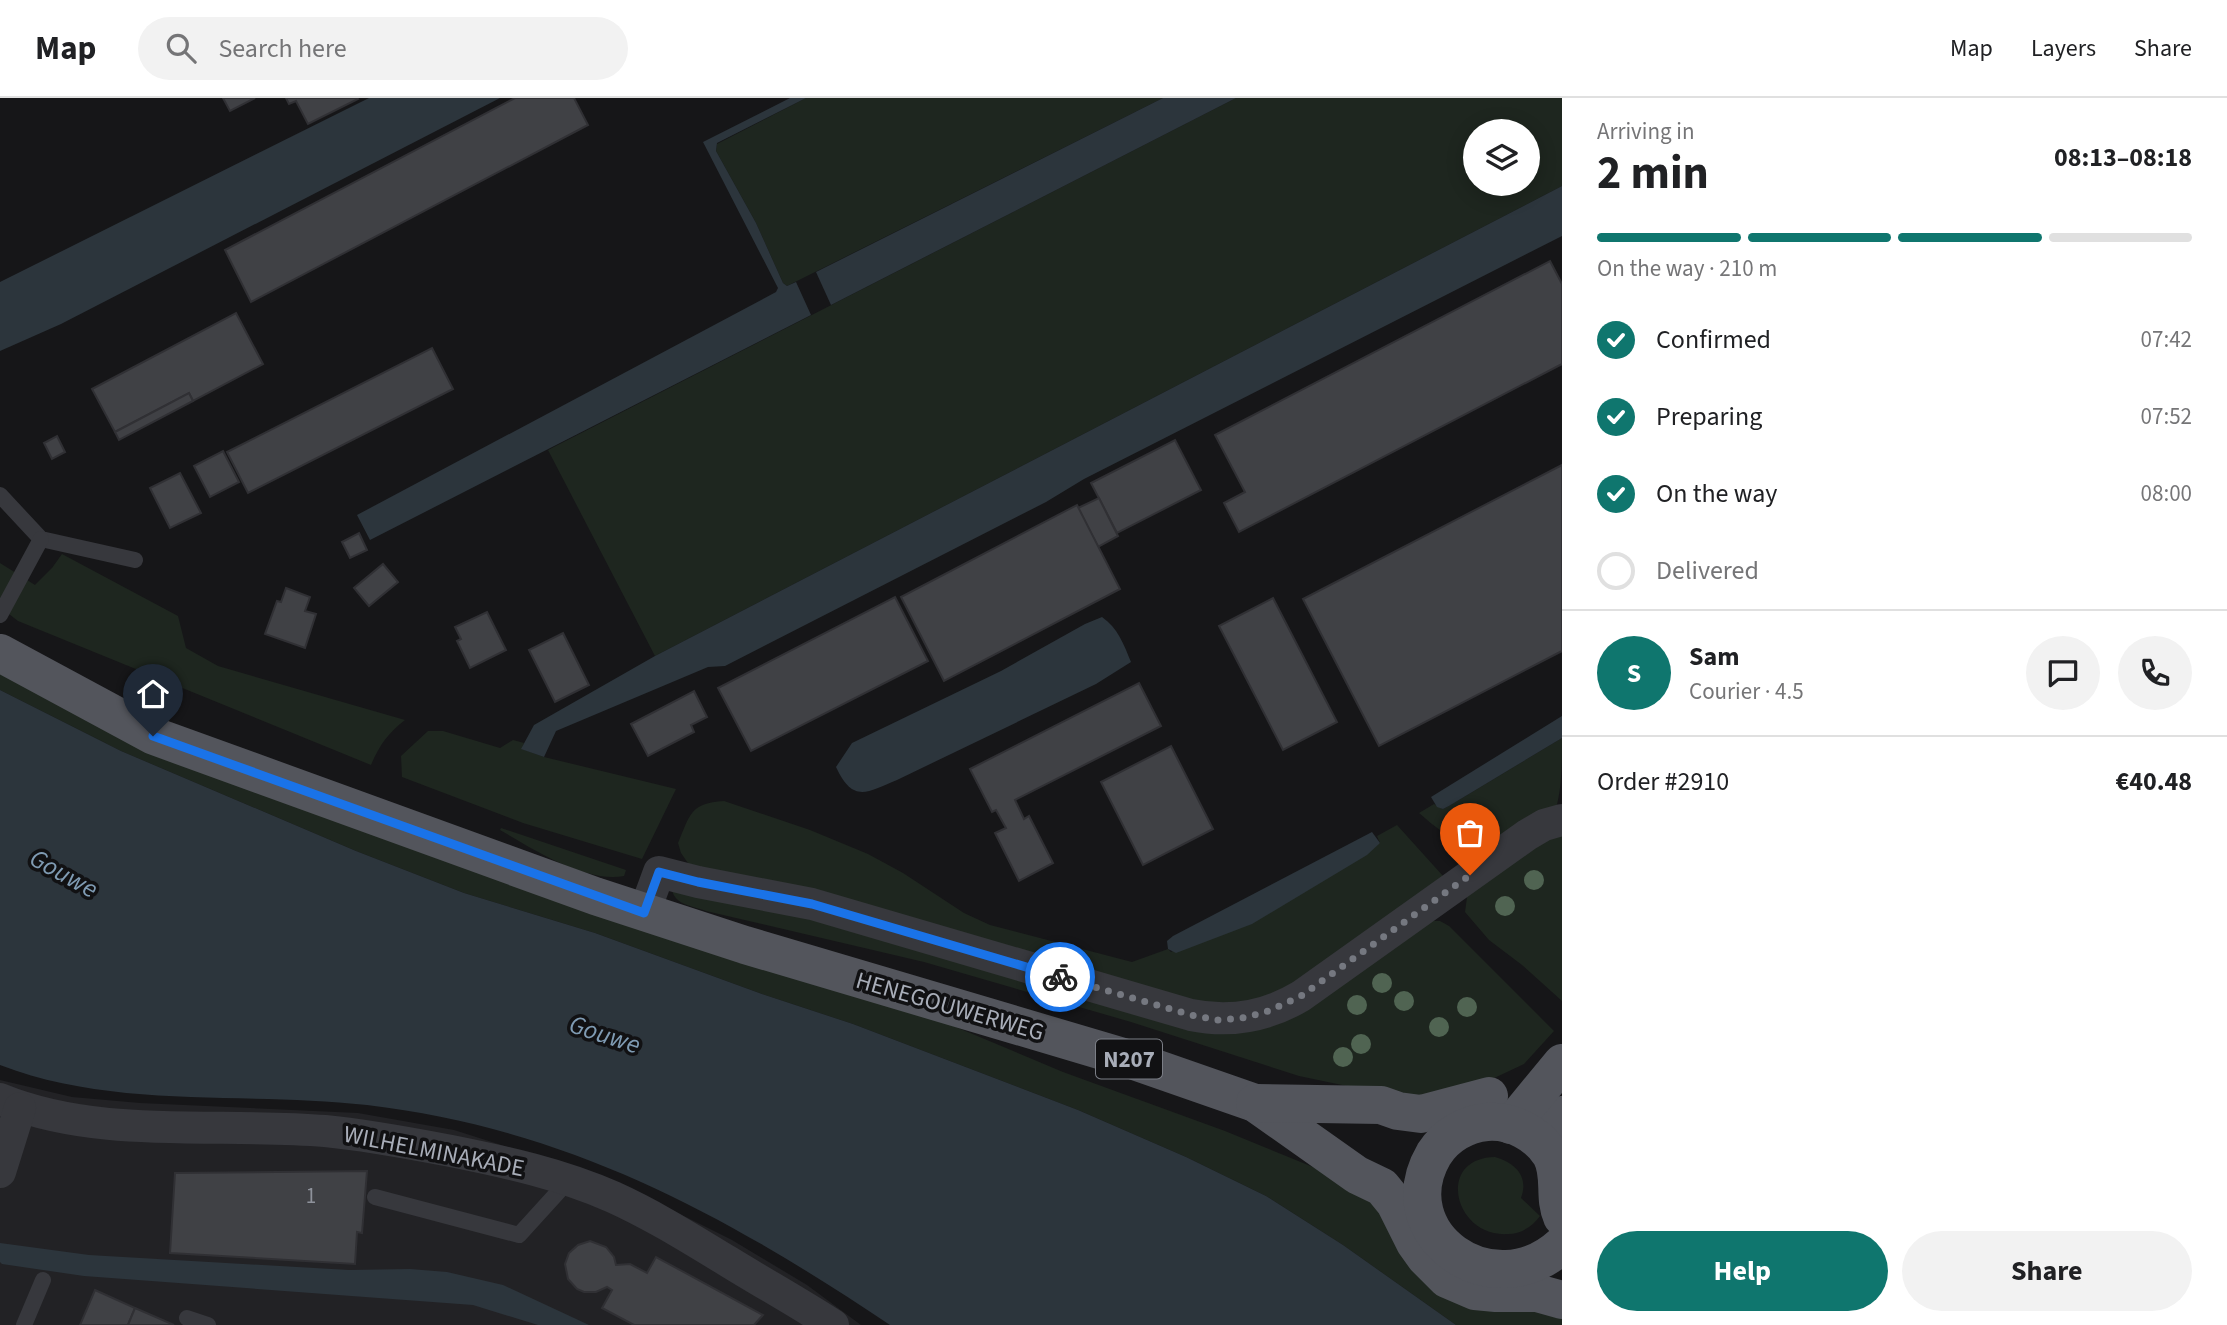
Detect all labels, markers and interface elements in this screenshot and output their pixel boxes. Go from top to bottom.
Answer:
search box [138,17,628,80]
text: Map [35,25,96,72]
icon: search [162,29,200,67]
text: Search here [218,30,347,67]
text: Map [1950,31,1993,66]
text: Layers [2031,31,2096,66]
text: Share [2134,31,2192,66]
text: Arriving in [1597,115,1695,148]
map controls [1463,119,1540,196]
button: layers [1463,119,1540,196]
text: 08:13–08:18 [2054,139,2192,176]
text: 2 min [1597,141,1709,206]
text: On the way · 210 m [1597,252,1777,285]
icon: check [1597,321,1635,359]
text: Confirmed [1656,321,1771,358]
text: 07:42 [2141,323,2192,356]
icon: check [1597,398,1635,436]
text: Preparing [1656,398,1762,435]
text: 07:52 [2141,400,2192,433]
icon: check [1597,475,1635,513]
text: On the way [1656,475,1777,512]
text: 08:00 [2141,477,2192,510]
text: Delivered [1656,552,1759,589]
button: chat [2026,636,2100,710]
button: phone [2118,636,2192,710]
text: Sam [1689,638,1739,675]
text: S [1627,655,1641,692]
pin [123,664,183,736]
icon: home [134,675,172,713]
text: Courier · 4.5 [1689,675,1804,708]
text: Order #2910 [1597,763,1729,800]
text: €40.48 [2116,763,2192,800]
pin [1440,803,1500,875]
icon: bag [1451,814,1489,852]
water label: Gouwe [23,840,105,907]
courier [1025,942,1095,1012]
icon: bike [1041,958,1079,996]
street label: HENEGOUWERWEG [852,963,1048,1050]
water label: Gouwe [564,1006,645,1063]
road number: N207 [1096,1040,1162,1078]
street label: WILHELMINAKADE [341,1117,527,1186]
house number: 1 [306,1181,316,1211]
button: Help [1597,1231,1888,1311]
button: Share [1902,1231,2192,1311]

